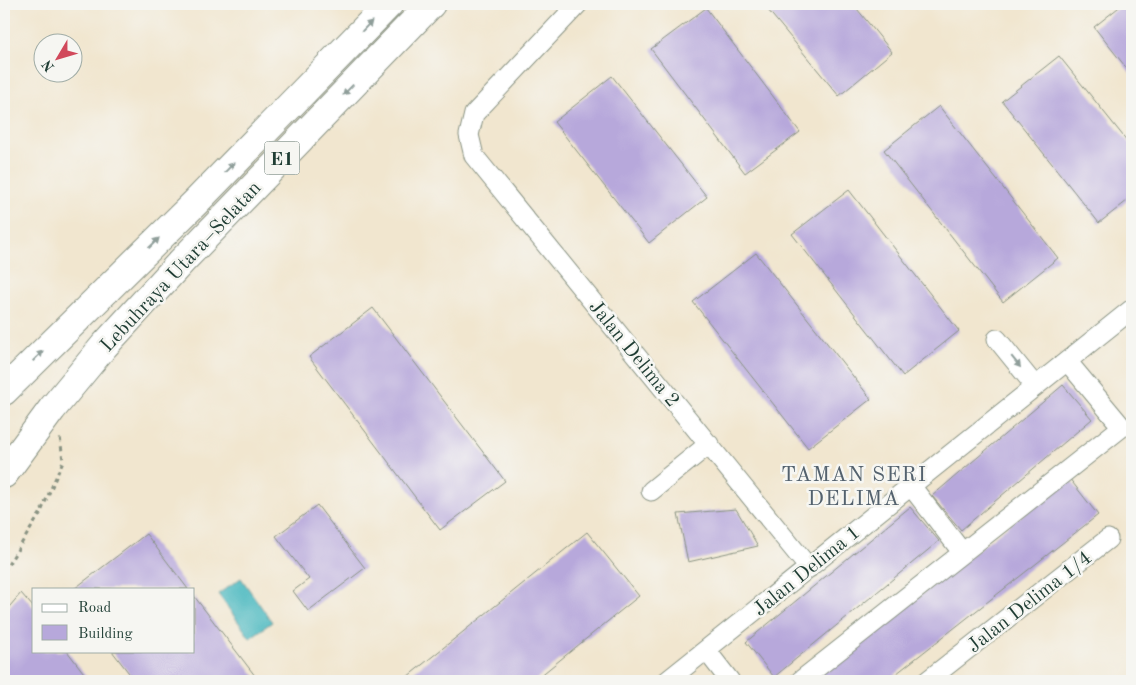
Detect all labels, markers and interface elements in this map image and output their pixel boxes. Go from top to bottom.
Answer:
one-way arrow [361,21,373,33]
north arrow [32,32,82,82]
text: N [40,57,57,74]
one-way arrow [342,84,354,96]
road number: E1 [264,142,300,174]
one-way arrow [223,162,235,174]
street label: Lebuhraya Utara–Selatan [97,178,266,357]
one-way arrow [148,237,160,249]
street label: Jalan Delima 2 [584,297,682,411]
one-way arrow [32,351,44,363]
one-way arrow [1010,356,1022,368]
district label: TAMAN SERI DELIMA [781,465,927,510]
street label: Jalan Delima 1 [750,523,864,621]
street label: Jalan Delima 1/4 [964,548,1096,657]
legend [32,588,195,652]
text: Road [78,601,112,616]
text: Building [78,627,133,642]

